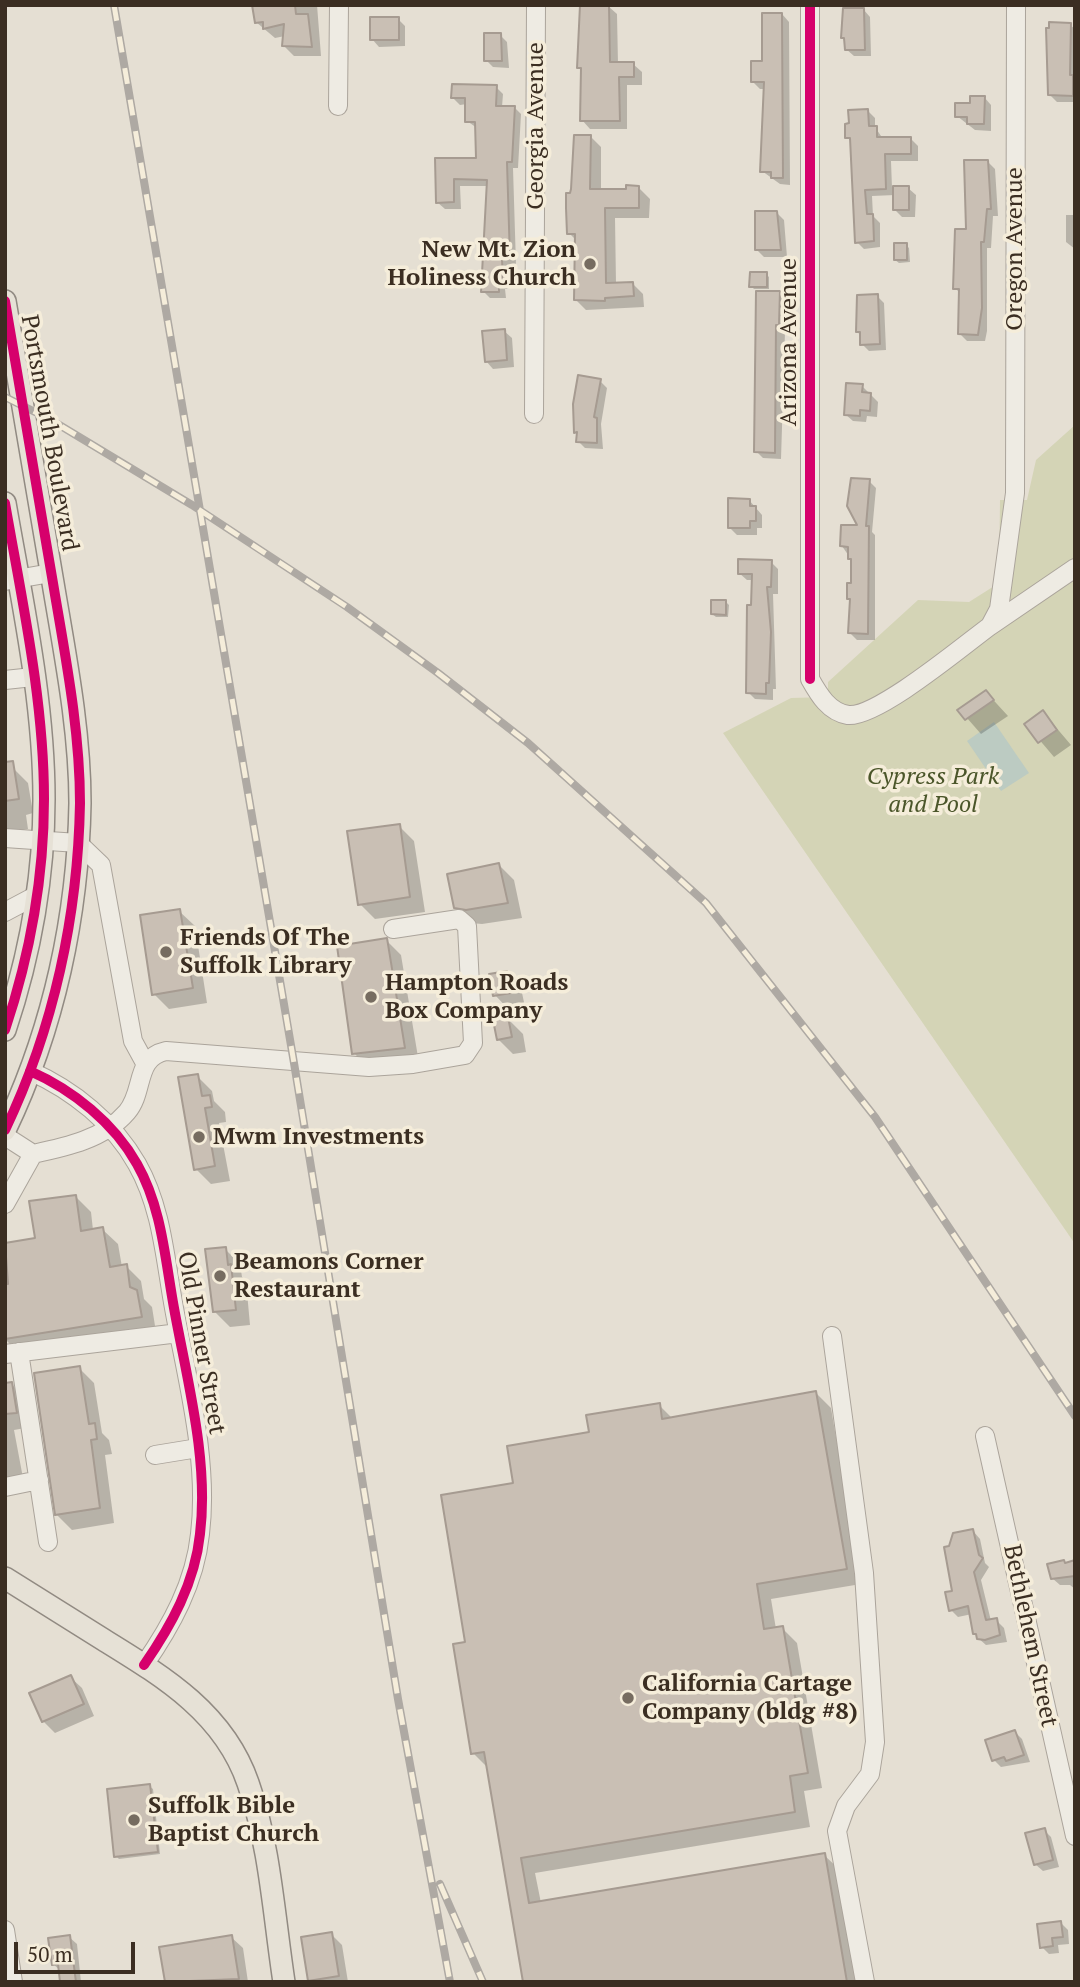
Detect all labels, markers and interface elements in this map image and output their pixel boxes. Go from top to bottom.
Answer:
street label: Georgia Avenue [522,42,550,210]
street label: Oregon Avenue [1001,167,1029,331]
place label: New Mt. Zion Holiness Church [388,236,576,292]
marker: New Mt. Zion Holiness Church [582,256,598,272]
street label: Arizona Avenue [775,258,803,426]
street label: Portsmouth Boulevard [14,313,84,553]
park label: Cypress Park and Pool [867,763,999,819]
place label: Friends Of The Suffolk Library [180,924,352,980]
marker: Friends Of The Suffolk Library [158,944,174,960]
place label: Hampton Roads Box Company [385,969,568,1025]
marker: Hampton Roads Box Company [363,989,379,1005]
place label: Mwm Investments [213,1123,424,1151]
marker: Mwm Investments [191,1129,207,1145]
place label: Beamons Corner Restaurant [234,1248,423,1304]
street label: Old Pinner Street [171,1249,231,1437]
marker: Beamons Corner Restaurant [212,1268,228,1284]
street label: Bethlehem Street [997,1542,1063,1730]
place label: California Cartage Company (bldg #8) [642,1670,858,1726]
marker: California Cartage Company (bldg #8) [620,1690,636,1706]
place label: Suffolk Bible Baptist Church [148,1792,319,1848]
marker: Suffolk Bible Baptist Church [126,1812,142,1828]
scale bar [18,1927,138,1971]
text: 50 m [27,1940,73,1968]

